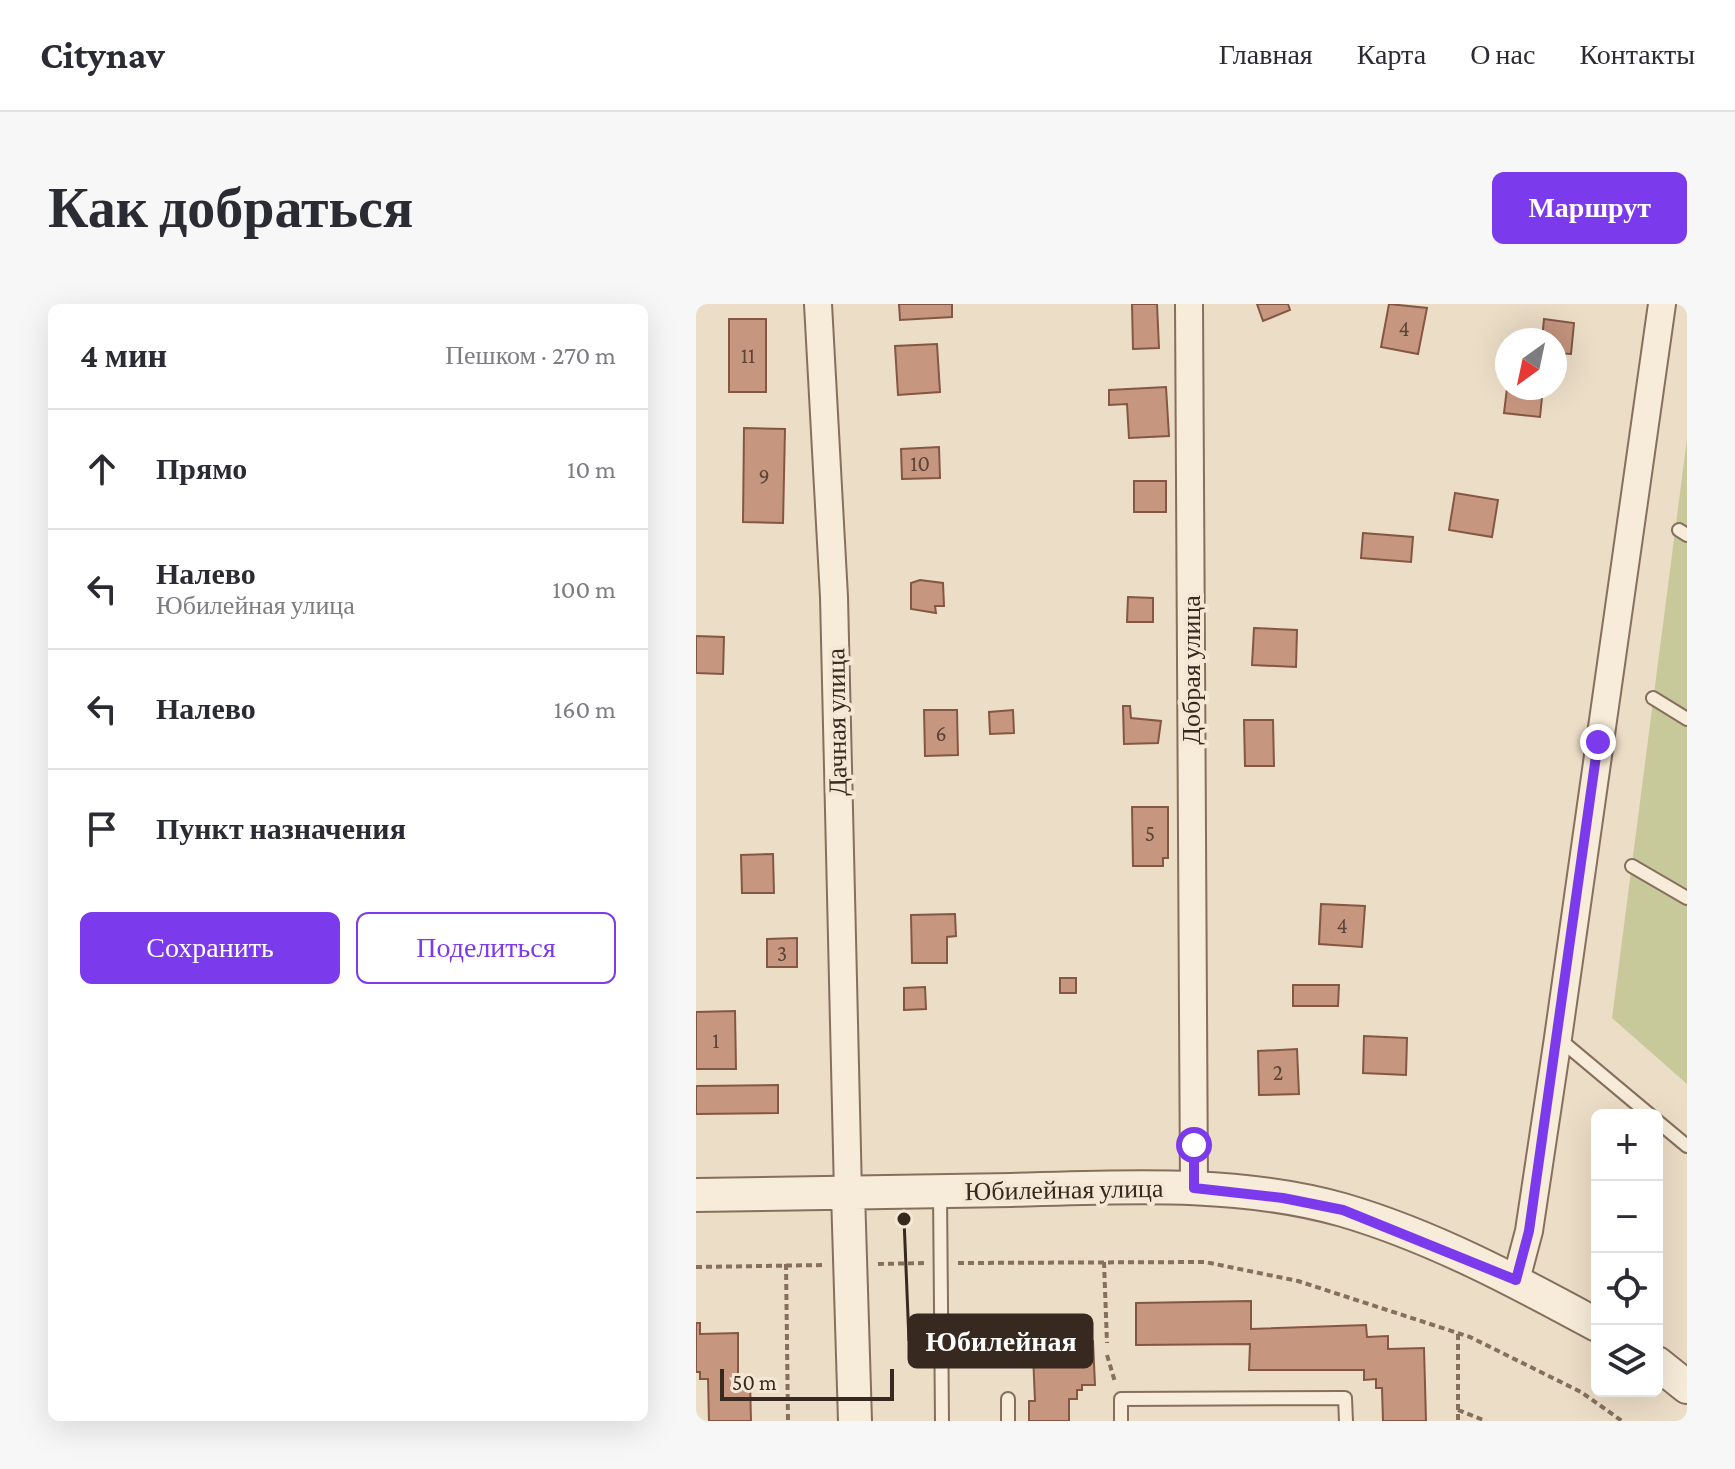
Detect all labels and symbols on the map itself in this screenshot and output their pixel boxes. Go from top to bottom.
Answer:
house number: 4 [1398,316,1410,341]
north arrow [1495,328,1567,400]
house number: 11 [741,343,755,368]
house number: 10 [910,451,930,476]
house number: 9 [758,464,770,489]
street label: Добрая улица [1177,595,1206,745]
street label: Дачная улица [821,647,853,796]
house number: 6 [935,721,947,746]
route end [1580,724,1616,760]
house number: 5 [1145,821,1155,846]
house number: 4 [1336,913,1348,938]
house number: 3 [777,941,787,966]
house number: 1 [712,1028,720,1053]
house number: 2 [1273,1060,1283,1085]
route start [1176,1127,1212,1163]
street label: Юбилейная улица [964,1174,1164,1206]
callout: Юбилейная [909,1315,1092,1367]
text: Юбилейная [925,1326,1077,1357]
scale bar [720,1365,894,1401]

